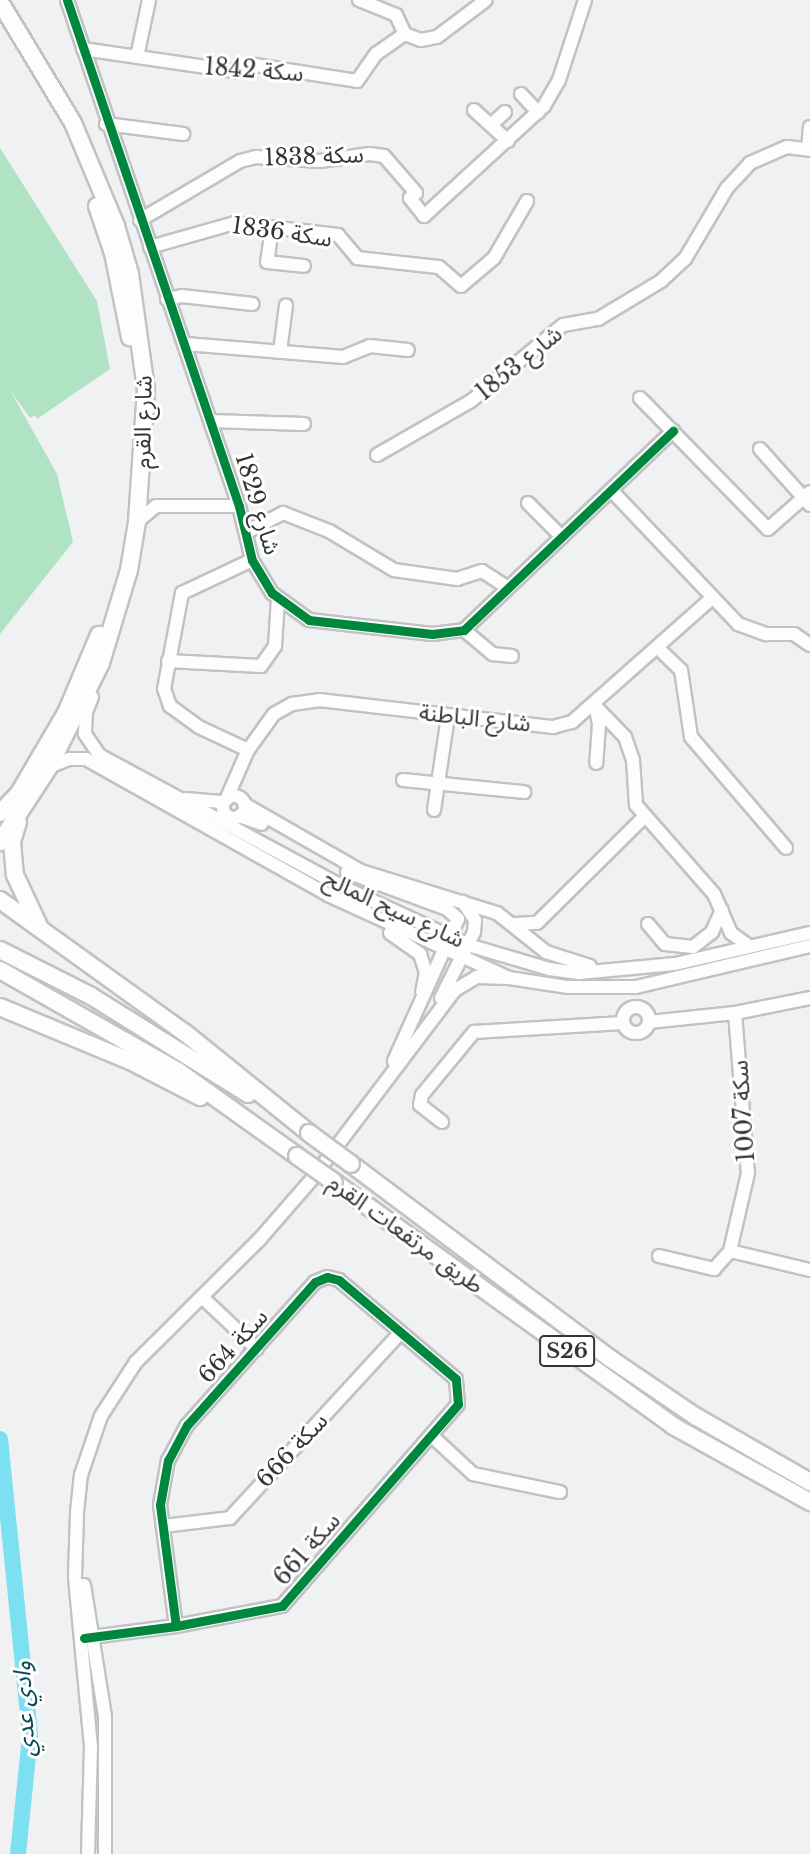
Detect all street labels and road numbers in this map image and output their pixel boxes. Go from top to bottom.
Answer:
street label: سكة 1842 [204,53,304,87]
street label: 1838 سكة [264,140,364,172]
street label: سكة 1836 [230,211,334,253]
street label: شارع 1853 [470,320,568,406]
street label: شارع القرم [128,375,158,469]
street label: 1829 شارع [230,450,286,558]
street label: شارع الباطنة [418,698,532,738]
street label: شارع سيح المالح [319,864,469,954]
street label: سكة 1007 [726,1059,760,1163]
street label: طريق مرتفعات القرم [323,1168,489,1300]
street label: سكة 664 [192,1303,274,1389]
road number: S26 [539,1334,595,1368]
street label: سكة 666 [251,1407,333,1493]
street label: سكة 661 [268,1507,346,1591]

